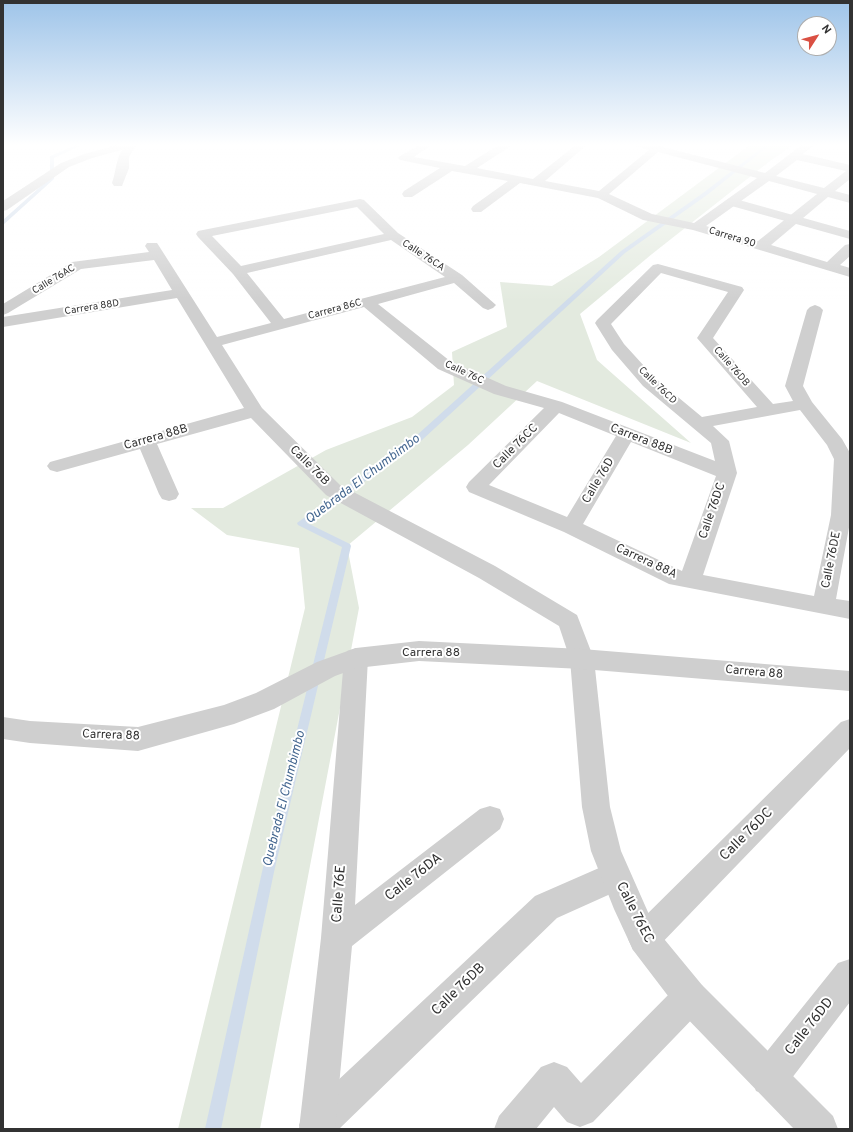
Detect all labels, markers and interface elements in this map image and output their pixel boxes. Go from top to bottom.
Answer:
north arrow [797,16,837,56]
text: N [818,22,834,37]
street label: Carrera 90 [707,225,757,251]
street label: Calle 76CA [399,238,447,274]
street label: Calle 76AC [30,262,78,298]
street label: Carrera 86C [307,297,363,323]
street label: Carrera 88D [64,298,120,318]
street label: Calle 76DB [710,345,752,389]
street label: Calle 76C [442,359,486,387]
street label: Calle 76CD [635,365,679,407]
street label: Calle 76CC [490,421,542,473]
street label: Carrera 88B [608,421,674,459]
street label: Carrera 88B [122,422,190,454]
water label: Quebrada El Chumbimbo [303,432,423,528]
street label: Calle 76B [286,443,332,489]
street label: Calle 76D [580,456,618,506]
street label: Calle 76DC [697,481,729,541]
street label: Calle 76DE [819,530,845,590]
street label: Carrera 88A [613,542,679,582]
street label: Carrera 88 [402,647,460,661]
street label: Carrera 88 [724,663,784,683]
street label: Carrera 88 [82,728,140,744]
water label: Quebrada El Chumbimbo [261,729,309,869]
street label: Calle 76DC [717,805,777,865]
street label: Calle 76DA [382,850,446,906]
street label: Calle 76E [330,865,350,923]
street label: Calle 76EC [611,880,657,946]
street label: Calle 76DB [429,960,489,1020]
street label: Calle 76DD [782,995,838,1059]

